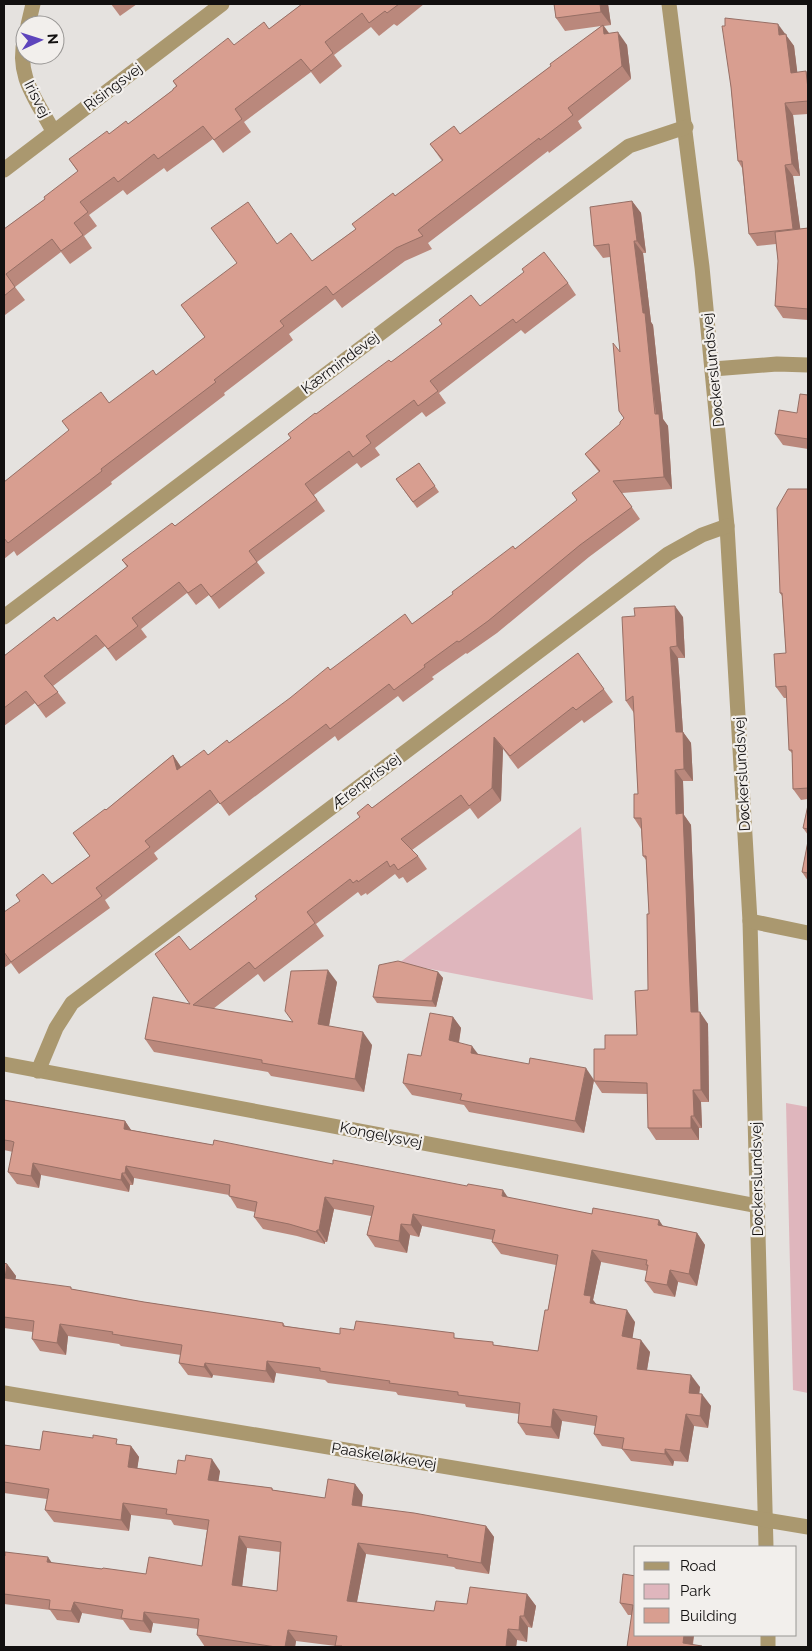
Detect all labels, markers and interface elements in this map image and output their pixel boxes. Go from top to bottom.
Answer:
north arrow [15,15,65,65]
text: N [45,33,61,45]
street label: Risingsvej [80,59,146,115]
street label: Irisvej [20,77,54,121]
street label: Døckerslundsvej [698,312,728,428]
street label: Kærmindevej [298,328,382,398]
street label: Døckerslundsvej [730,716,754,832]
street label: Ærenprisvej [327,749,404,813]
street label: Kongelysvej [338,1118,424,1152]
street label: Døckerslundsvej [747,1121,767,1237]
street label: Paaskeløkkevej [330,1439,438,1473]
legend [634,1546,797,1636]
text: Road [680,1557,716,1575]
text: Park [680,1582,711,1600]
text: Building [680,1607,737,1625]

